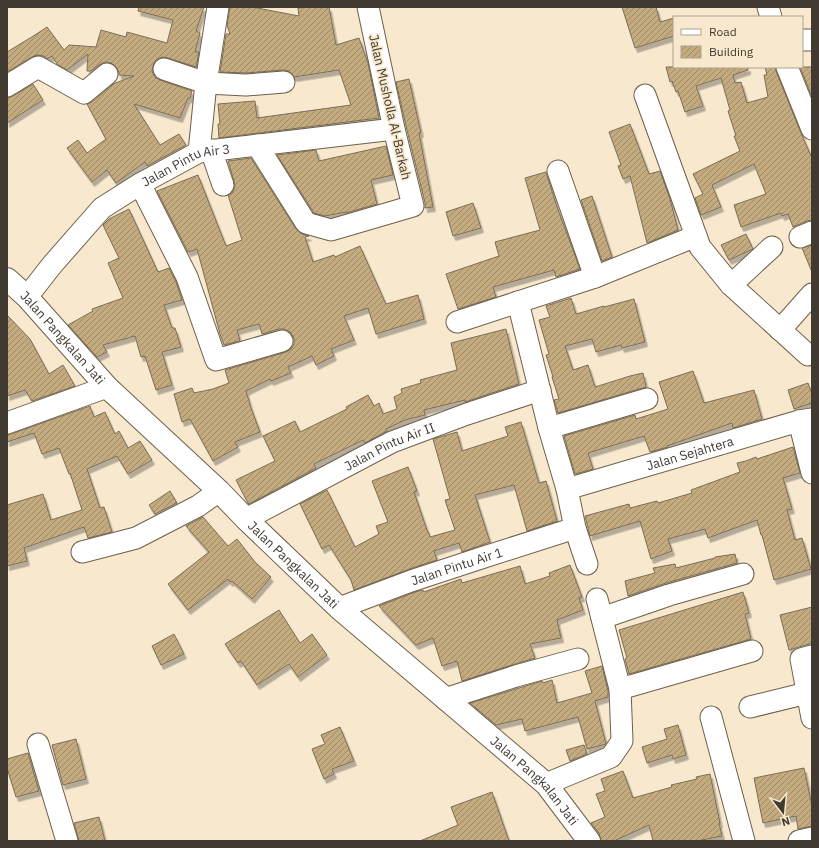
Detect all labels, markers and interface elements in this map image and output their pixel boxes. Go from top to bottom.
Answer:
legend [673,16,803,68]
text: Road [709,24,737,39]
street label: Jalan Musholla Al-Barkah [365,33,415,181]
text: Building [709,44,754,59]
street label: Jalan Pintu Air 3 [139,140,231,190]
street label: Jalan Pangkalan Jati [17,287,109,388]
street label: Jalan Pintu Air II [341,418,437,474]
street label: Jalan Sejahtera [644,432,736,474]
street label: Jalan Pangkalan Jati [245,517,343,612]
street label: Jalan Pintu Air 1 [409,543,505,589]
street label: Jalan Pangkalan Jati [487,732,583,829]
north arrow [763,792,803,832]
text: N [780,814,792,829]

